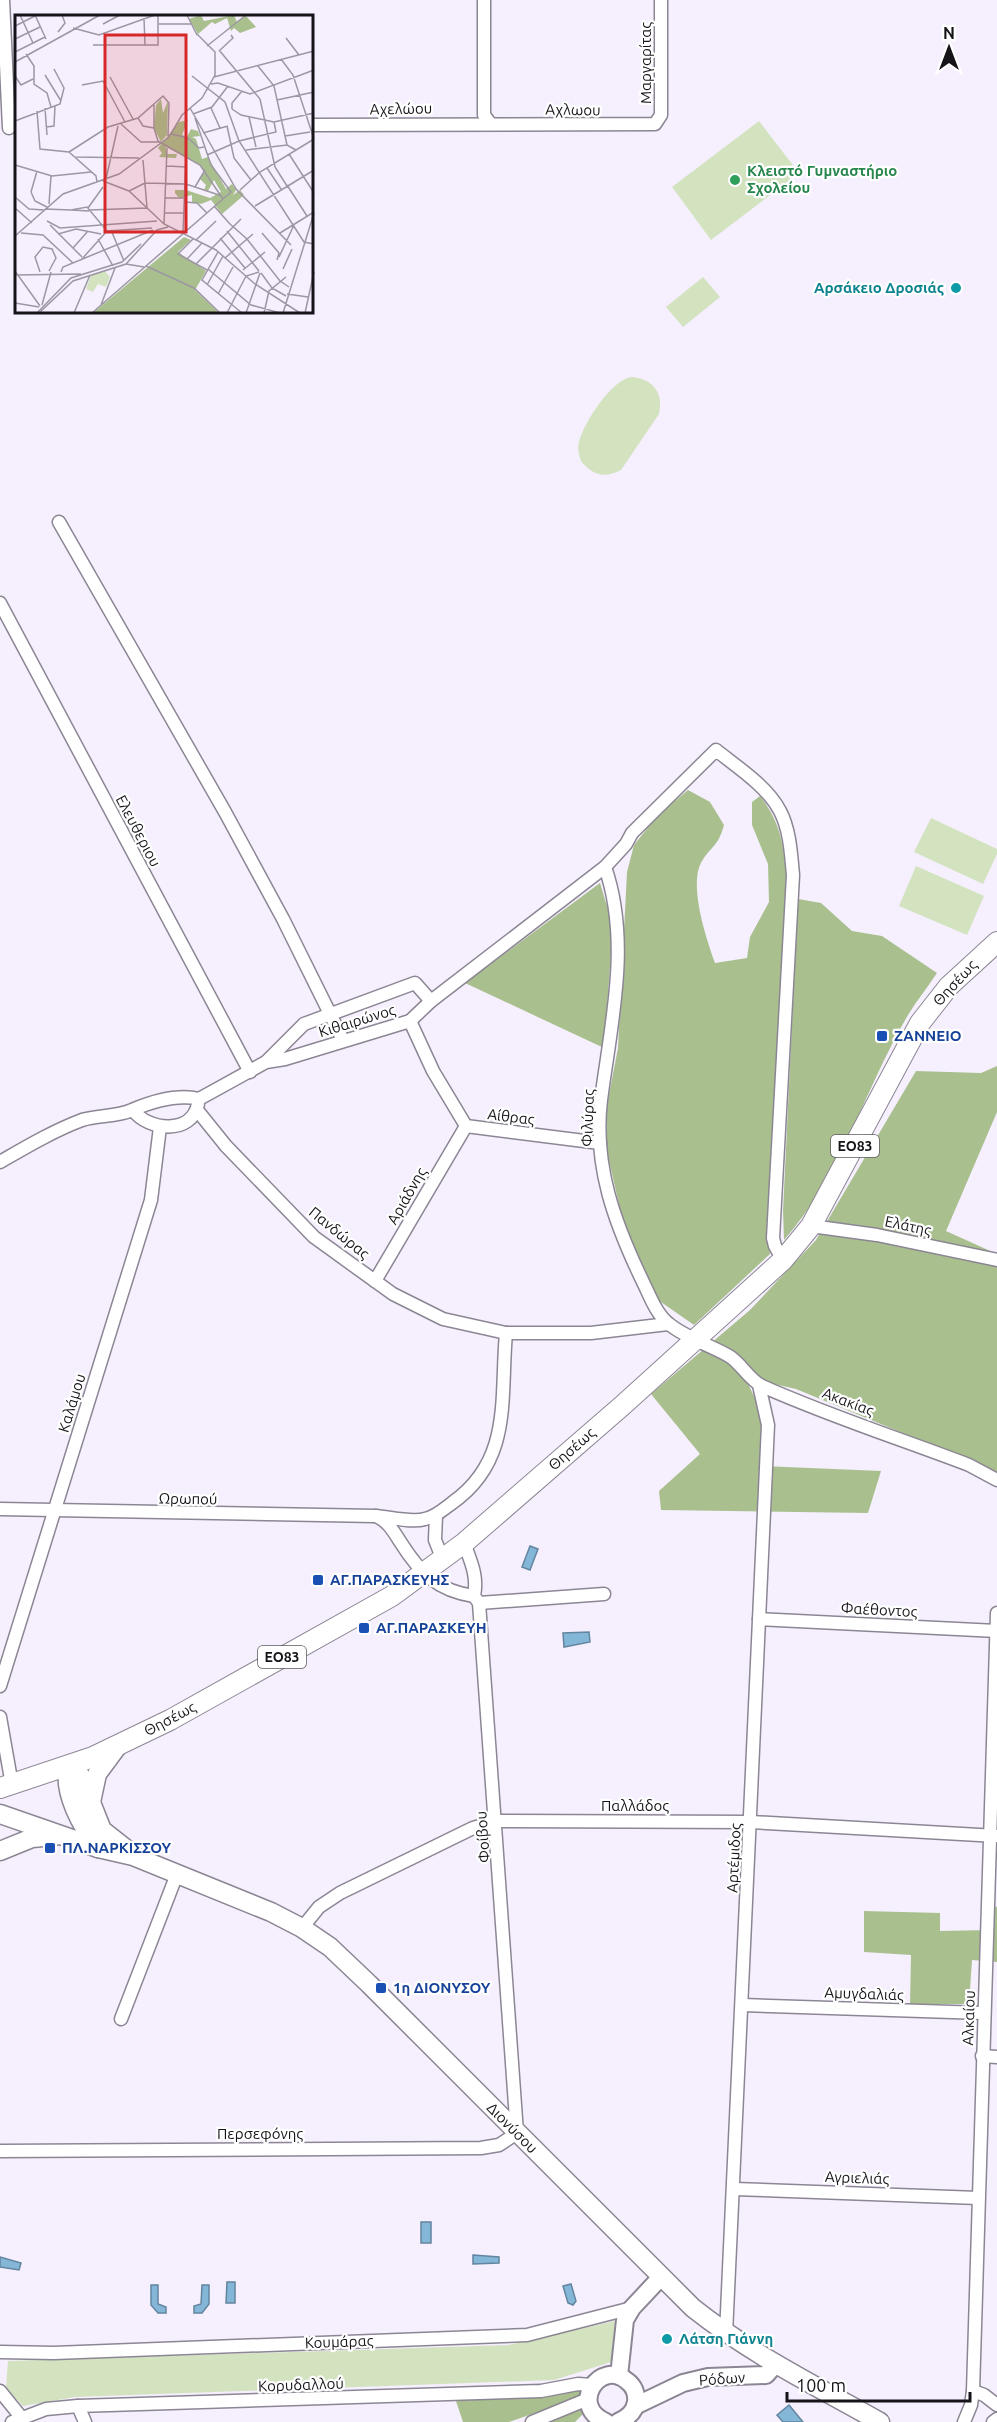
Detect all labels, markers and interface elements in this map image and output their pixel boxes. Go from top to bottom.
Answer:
inset map [15,15,314,314]
north arrow [919,18,979,78]
street label: Μαργαρίτας [637,22,654,104]
text: N [943,24,955,42]
street label: Αχελώου [370,99,432,118]
street label: Αχλωου [545,101,601,118]
place label: Κλειστό Γυμναστήριο Σχολείου [747,162,897,196]
marker: Κλειστό Γυμναστήριο Σχολείου [728,173,742,187]
place label: Αρσάκειο Δροσιάς [814,279,944,296]
marker: Αρσάκειο Δροσιάς [949,281,963,295]
street label: Ελευθεριου [113,792,164,869]
street label: Θησέως [929,956,980,1009]
street label: Κιθαιρώνος [316,1001,397,1040]
place label: ΖΑΝΝΕΙΟ [894,1027,962,1044]
marker: ΖΑΝΝΕΙΟ [875,1029,889,1043]
street label: Φιλύρας [578,1089,597,1147]
street label: Αίθρας [487,1105,536,1128]
road number: ΕΟ83 [831,1135,879,1157]
street label: Αριάδνης [383,1164,430,1227]
street label: Πανδώρας [306,1203,373,1262]
street label: Ελάτης [883,1212,933,1239]
street label: Καλάμου [55,1371,89,1434]
street label: Ακακίας [820,1384,876,1419]
street label: Θησέως [545,1424,599,1473]
street label: Ωρωπού [158,1489,218,1508]
place label: ΑΓ.ΠΑΡΑΣΚΕΥΗΣ [330,1571,450,1588]
marker: ΑΓ.ΠΑΡΑΣΚΕΥΗΣ [311,1573,325,1587]
street label: Φαέθοντος [840,1599,918,1620]
place label: ΑΓ.ΠΑΡΑΣΚΕΥΗ [376,1619,487,1636]
marker: ΑΓ.ΠΑΡΑΣΚΕΥΗ [357,1621,371,1635]
road number: ΕΟ83 [258,1646,306,1668]
street label: Θησέως [141,1698,199,1739]
street label: Παλλάδος [601,1797,669,1814]
street label: Φοίβου [472,1810,493,1864]
street label: Αρτέμιδος [723,1823,744,1893]
place label: ΠΛ.ΝΑΡΚΙΣΣΟΥ [62,1839,171,1856]
marker: ΠΛ.ΝΑΡΚΙΣΣΟΥ [43,1841,57,1855]
place label: 1η ΔΙΟΝΥΣΟΥ [393,1979,491,1996]
marker: 1η ΔΙΟΝΥΣΟΥ [374,1981,388,1995]
street label: Αμυγδαλιάς [824,1984,904,2003]
street label: Αλκαίου [959,1990,978,2046]
street label: Διονύσου [484,2099,541,2156]
street label: Περσεφόνης [217,2125,303,2142]
street label: Αγριελιάς [825,2168,890,2187]
place label: Λάτση Γιάννη [679,2330,773,2347]
street label: Κουμάρας [304,2332,374,2351]
marker: Λάτση Γιάννη [660,2332,674,2346]
scale bar [787,2365,970,2403]
street label: Ρόδων [698,2368,746,2389]
street label: Κορυδαλλού [258,2375,344,2394]
text: 100 m [796,2375,846,2395]

